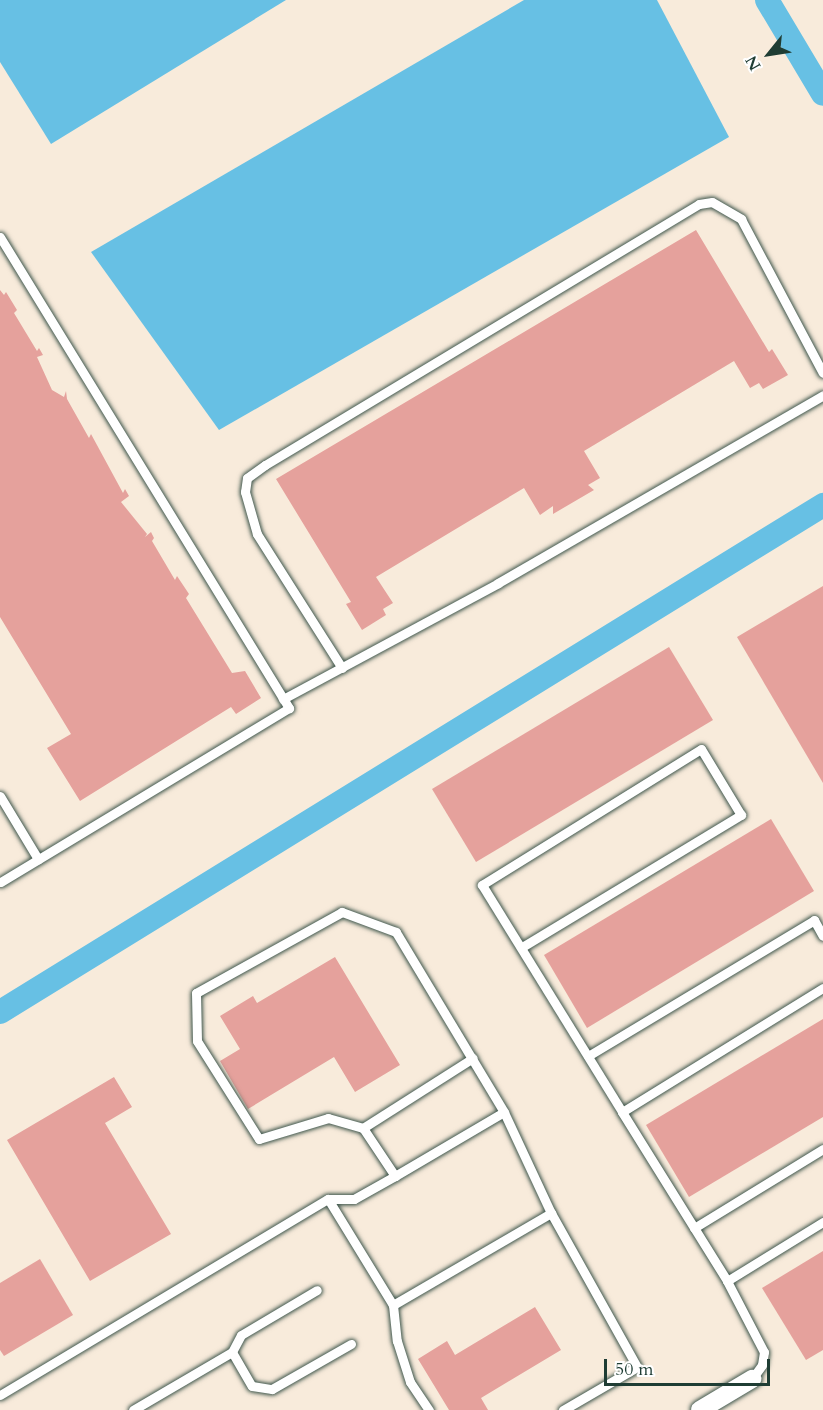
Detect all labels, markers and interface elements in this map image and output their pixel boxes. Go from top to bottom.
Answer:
north arrow [739,24,799,84]
text: N [740,51,766,75]
scale bar [607,1347,774,1385]
text: 50 m [615,1357,654,1382]

